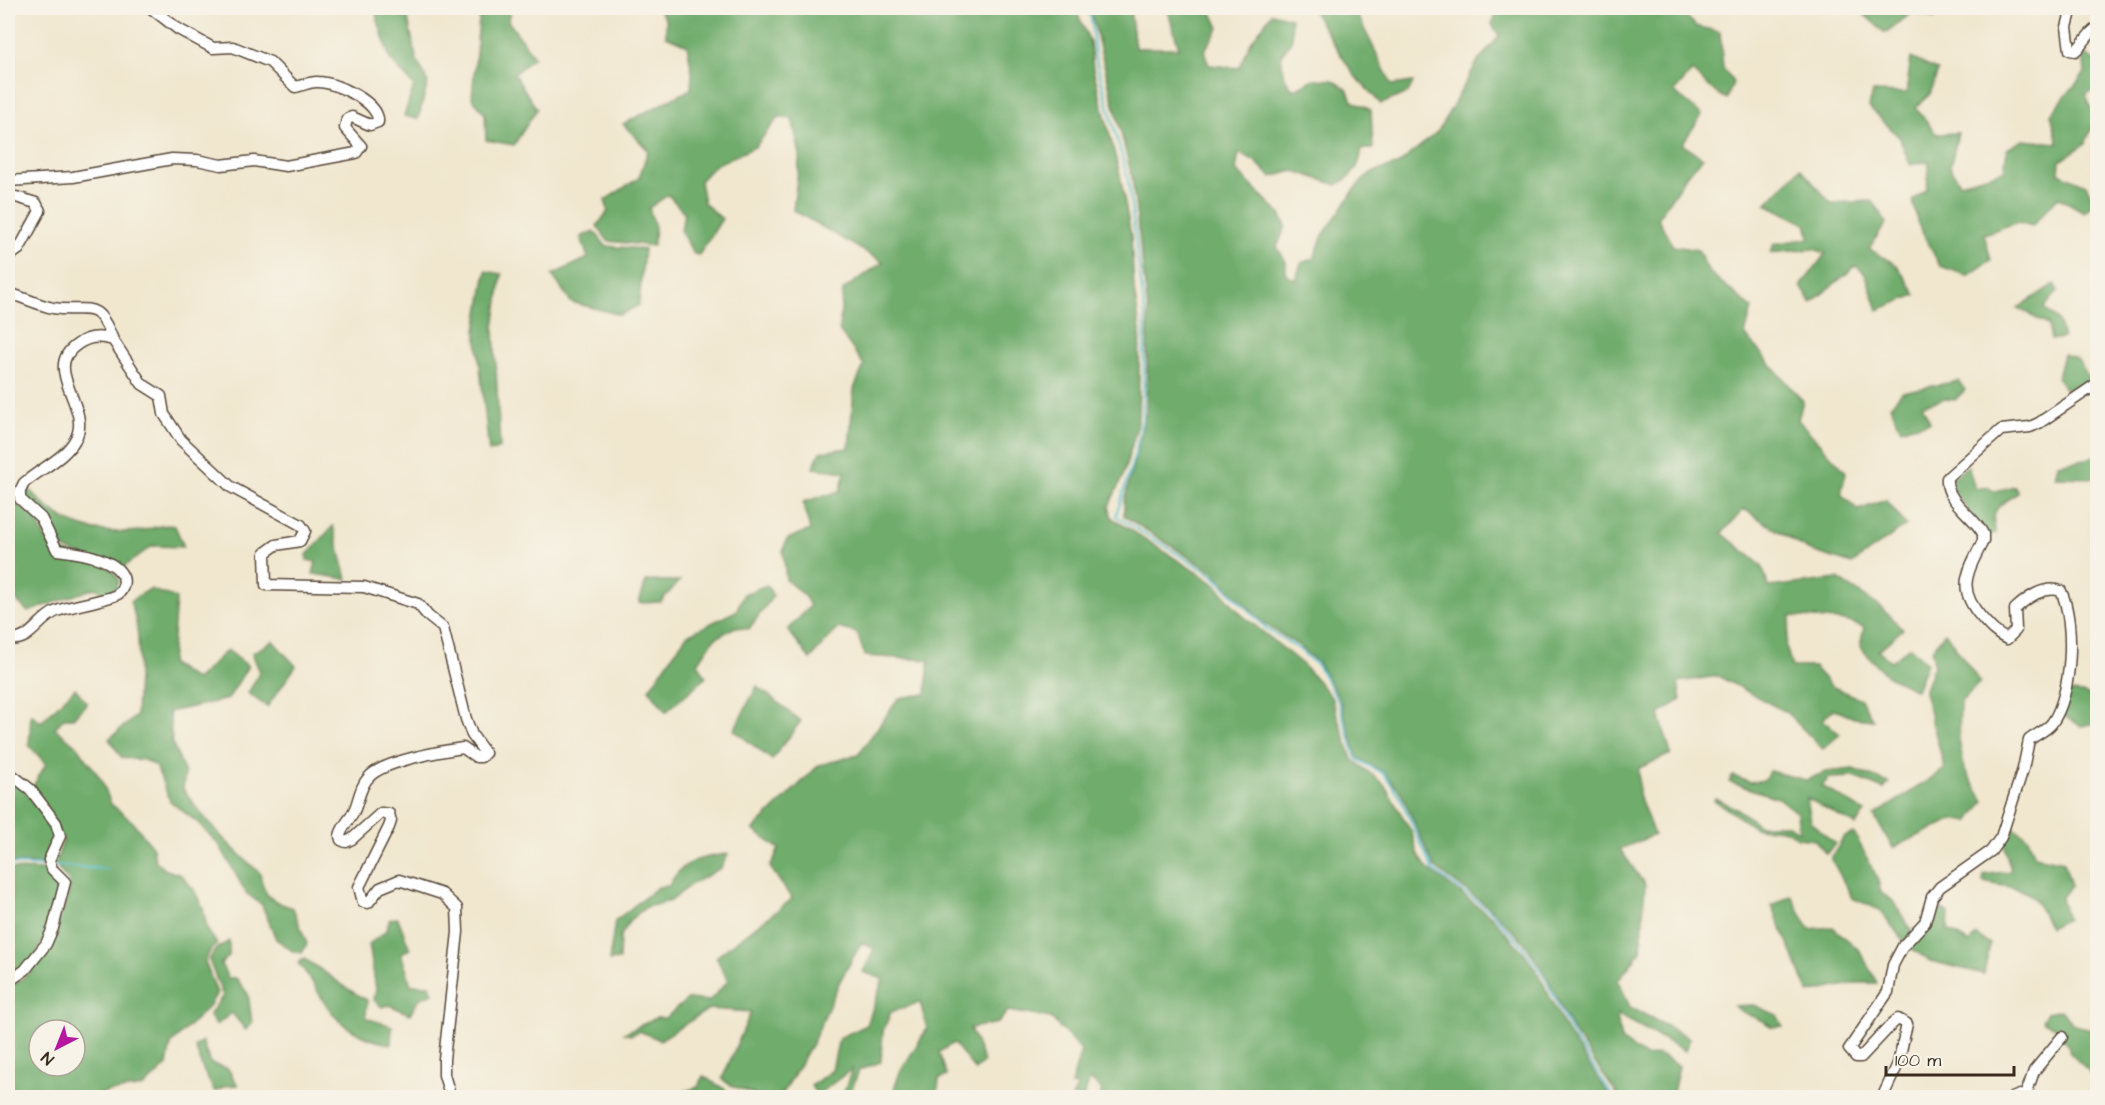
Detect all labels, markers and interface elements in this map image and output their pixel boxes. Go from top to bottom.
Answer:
north arrow [27,1018,87,1078]
scale bar [1886,1039,2014,1077]
text: N [37,1047,59,1070]
text: 100 m [1895,1048,1941,1073]

